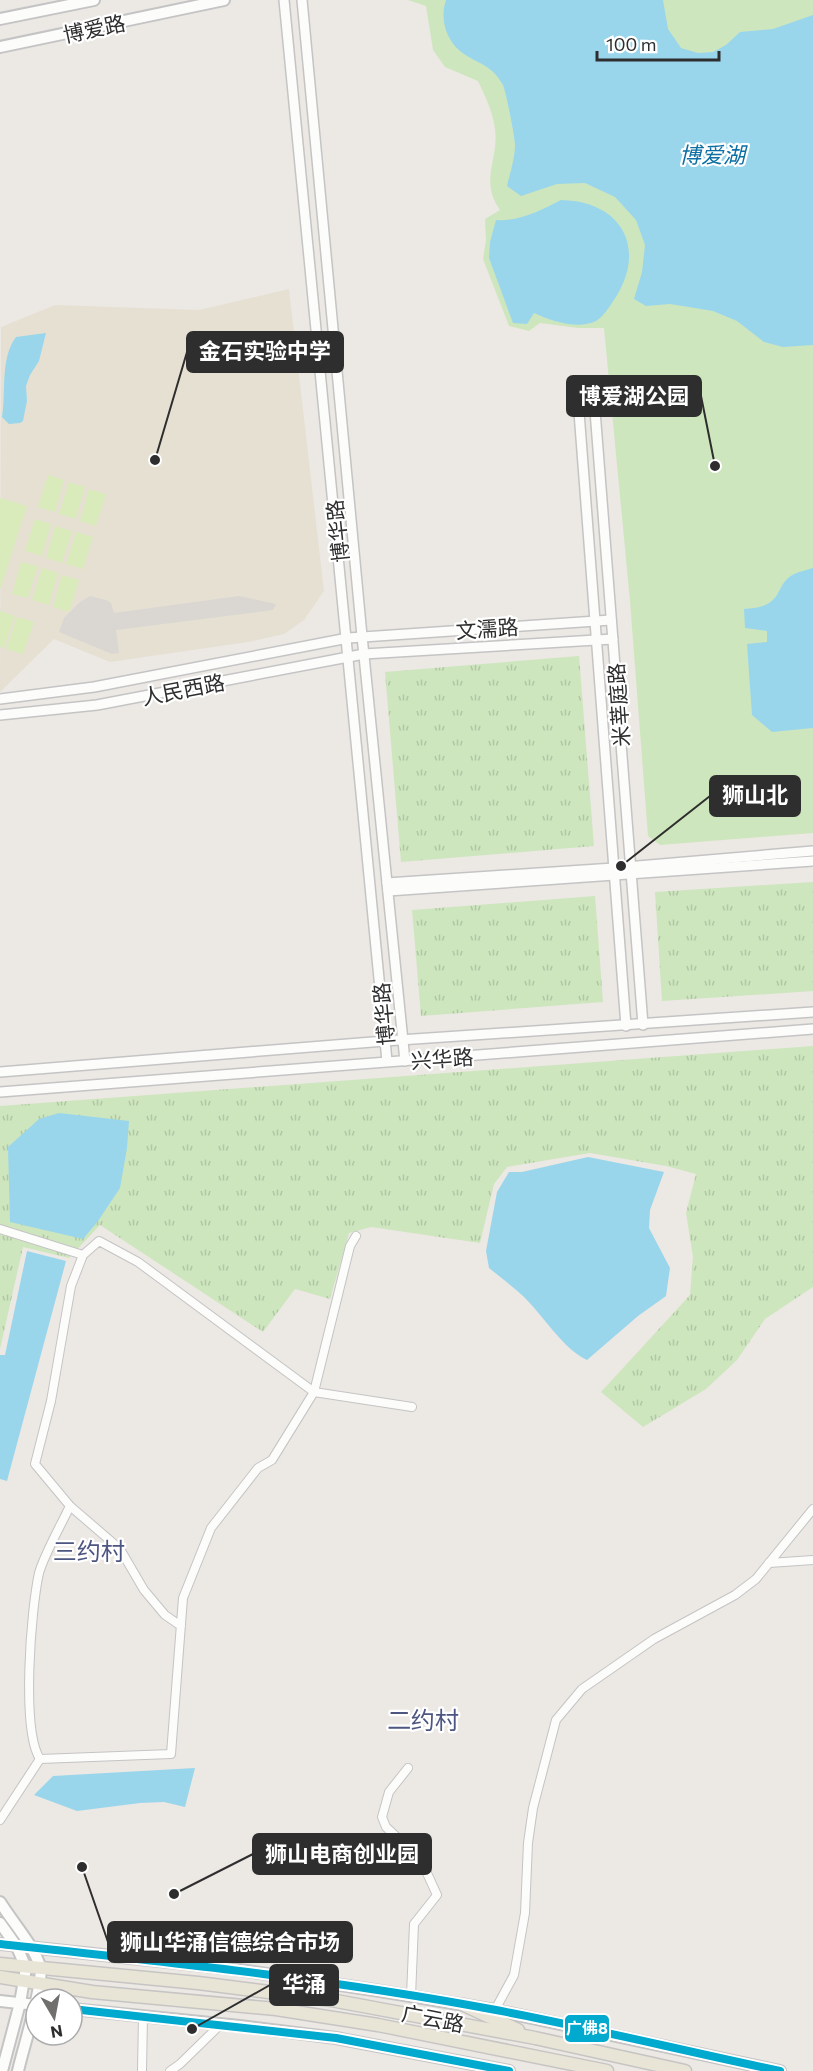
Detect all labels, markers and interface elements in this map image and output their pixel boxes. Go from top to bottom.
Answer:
street label: 博爱路 [61,9,127,47]
scale bar [597,24,718,62]
text: 100 m [606,33,656,55]
water label: 博爱湖 [679,141,748,168]
callout: 金石实验中学 [187,332,343,372]
text: 金石实验中学 [199,337,331,364]
callout: 博爱湖公园 [567,376,701,416]
text: 博爱湖公园 [579,382,689,409]
street label: 博华路 [321,498,353,564]
street label: 文濡路 [455,613,519,643]
street label: 米莘庭路 [603,662,633,748]
street label: 人民西路 [139,669,227,709]
callout: 狮山北 [710,776,800,816]
text: 狮山北 [722,781,788,808]
street label: 博华路 [368,982,398,1046]
street label: 兴华路 [410,1043,474,1073]
district label: 三约村 [53,1536,125,1565]
district label: 二约村 [387,1705,459,1734]
callout: 狮山电商创业园 [253,1834,431,1874]
text: 狮山电商创业园 [265,1840,419,1867]
callout: 狮山华涌信德综合市场 [108,1922,352,1962]
text: 狮山华涌信德综合市场 [120,1928,340,1955]
callout: 华涌 [270,1965,338,2005]
text: 华涌 [282,1970,326,1997]
north arrow [24,1987,84,2047]
street label: 广云路 [400,2000,466,2036]
line badge: 广佛8 [564,2014,610,2043]
text: 广佛8 [566,2018,608,2037]
text: N [49,2022,64,2043]

